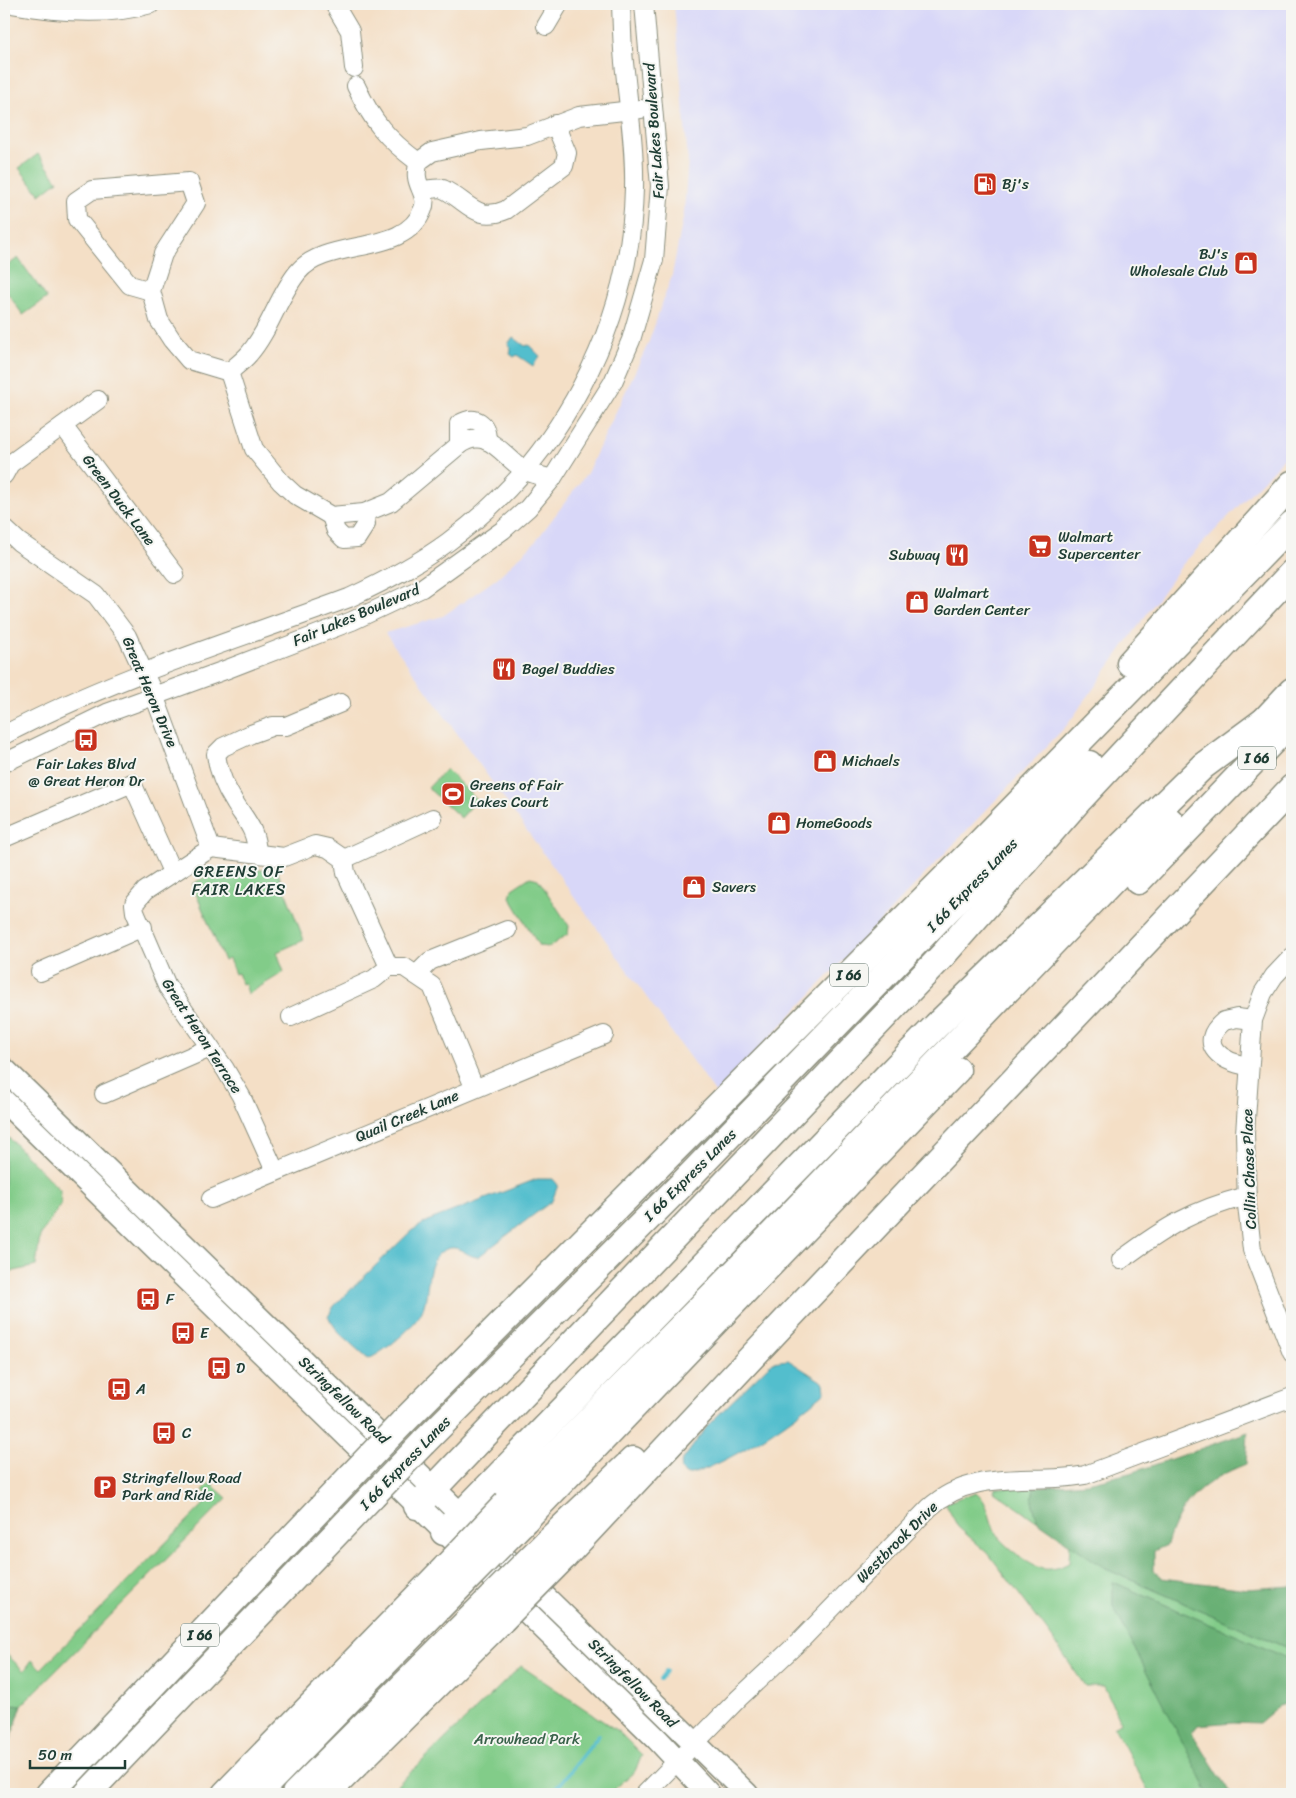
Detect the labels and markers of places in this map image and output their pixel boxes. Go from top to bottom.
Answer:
fuel station icon: Bj's [972,171,998,197]
place label: Bj's [1002,171,1029,197]
place label: BJ's Wholesale Club [1130,241,1228,284]
shop icon: BJ's Wholesale Club [1233,250,1259,276]
place label: Walmart Supercenter [1058,524,1141,567]
supermarket icon: Walmart Supercenter [1027,533,1053,559]
place label: Subway [889,542,940,568]
restaurant icon: Subway [944,542,970,568]
place label: Walmart Garden Center [934,580,1031,623]
shop icon: Walmart Garden Center [904,589,930,615]
restaurant icon: Bagel Buddies [491,656,517,682]
place label: Bagel Buddies [522,656,615,682]
bus stop icon: Fair Lakes Blvd @ Great Heron Dr [73,727,99,753]
shop icon: Michaels [812,748,838,774]
place label: Michaels [842,748,900,774]
place label: Fair Lakes Blvd @ Great Heron Dr [28,751,145,794]
place label: Greens of Fair Lakes Court [470,772,564,815]
sports icon: Greens of Fair Lakes Court [440,781,466,807]
shop icon: HomeGoods [766,810,792,836]
place label: HomeGoods [796,810,873,836]
shop icon: Savers [681,874,707,900]
place label: Savers [712,874,757,900]
bus stop icon: F [135,1286,161,1312]
place label: F [166,1286,175,1312]
bus stop icon: E [170,1320,196,1346]
place label: E [200,1320,210,1346]
bus stop icon: D [206,1355,232,1381]
place label: D [236,1355,245,1381]
bus stop icon: A [106,1376,132,1402]
place label: A [135,1376,146,1402]
bus stop icon: C [151,1420,177,1446]
place label: C [182,1420,192,1446]
place label: Stringfellow Road Park and Ride [122,1465,242,1508]
parking icon: Stringfellow Road Park and Ride [92,1474,118,1500]

